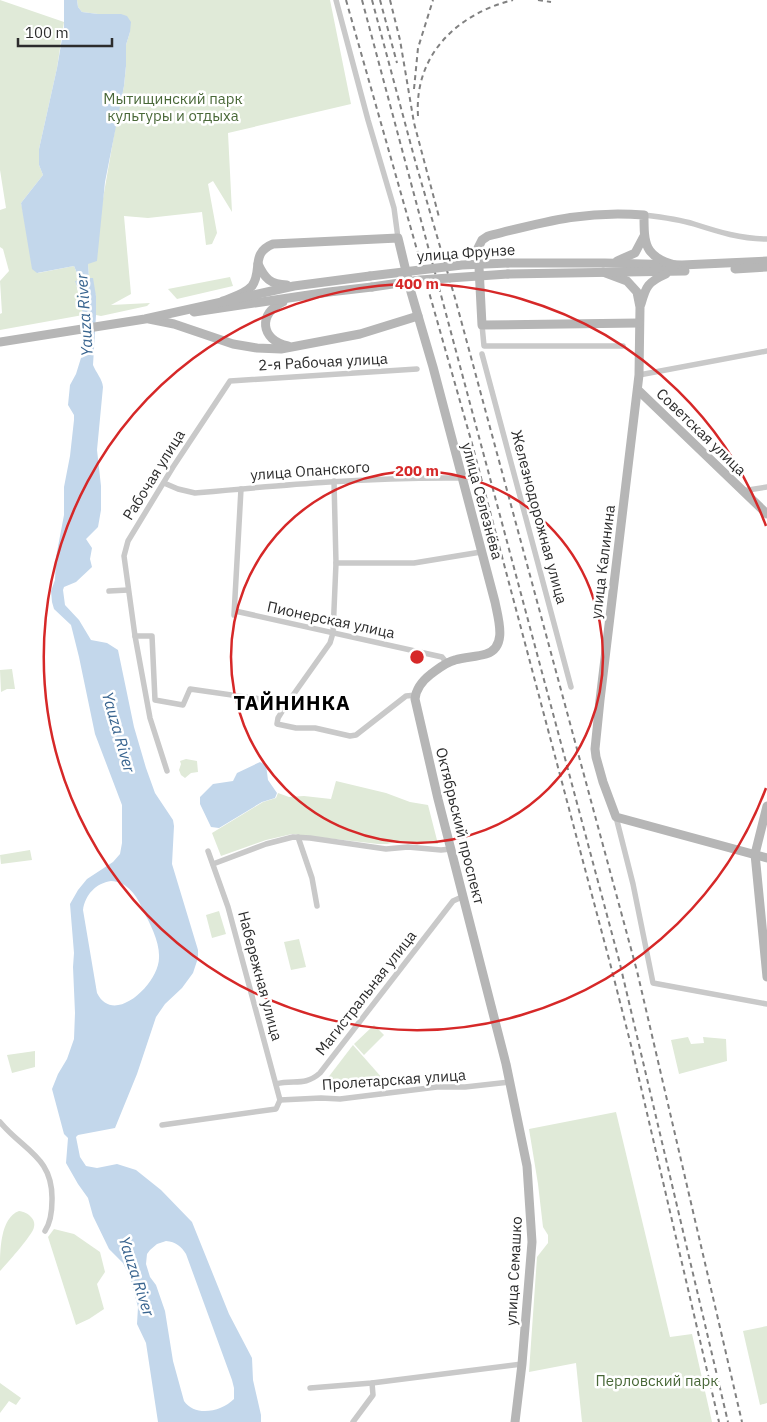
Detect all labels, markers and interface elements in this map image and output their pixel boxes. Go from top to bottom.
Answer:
scale bar [18,15,111,47]
text: 100 m [25,23,69,42]
park label: Мытищинский парк культуры и отдыха [103,89,243,125]
street label: улица Фрунзе [416,240,516,265]
water label: Yauza River [71,272,97,357]
text: 400 m [395,274,439,293]
street label: 2-я Рабочая улица [258,349,388,374]
street label: Советская улица [652,384,750,479]
street label: Рабочая улица [118,426,189,523]
street label: Железнодорожная улица [507,428,572,606]
street label: улица Селезнёва [458,440,507,561]
street label: улица Опанского [250,457,370,484]
text: 200 m [395,461,439,480]
street label: улица Калинина [586,504,619,620]
street label: Пионерская улица [265,597,397,642]
centre of rings [408,648,426,666]
water label: Yauza River [98,689,140,776]
district label: ТАЙНИНКА [233,689,351,716]
street label: Октябрьский проспект [432,745,489,906]
street label: Набережная улица [234,909,287,1043]
street label: Магистральная улица [311,926,420,1059]
street label: Пролетарская улица [321,1065,467,1094]
street label: улица Семашко [501,1216,526,1326]
water label: Yauza River [115,1234,160,1320]
park label: Перловский парк [595,1371,719,1390]

